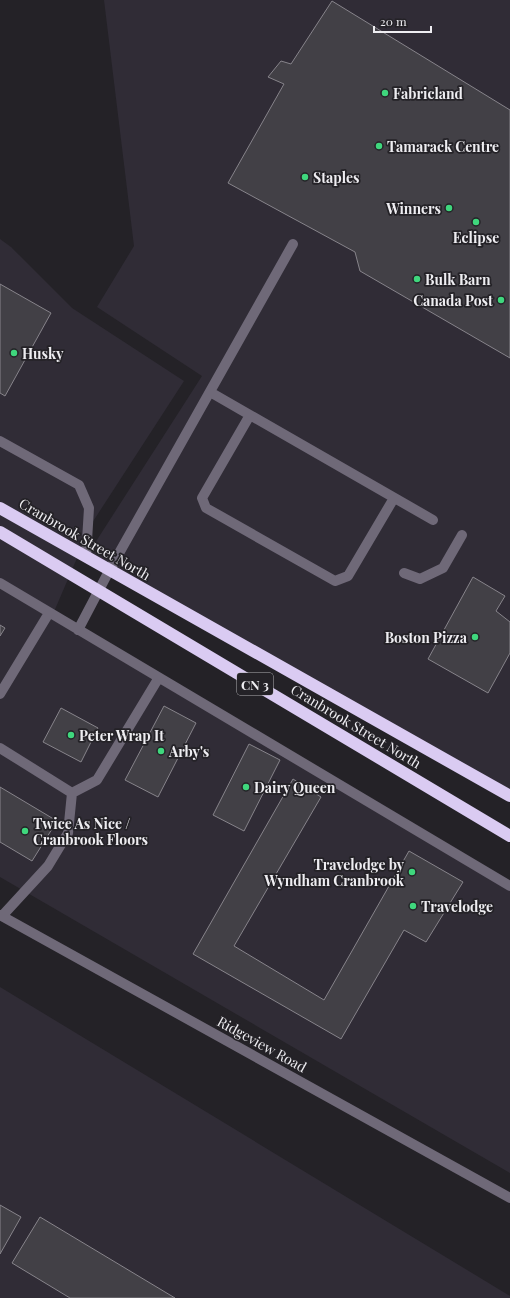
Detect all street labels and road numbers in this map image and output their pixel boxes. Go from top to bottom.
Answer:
street label: Cranbrook Street North [16,494,155,585]
road number: CN 3 [237,673,273,695]
street label: Cranbrook Street North [287,680,425,773]
street label: Ridgeview Road [214,1012,310,1076]

